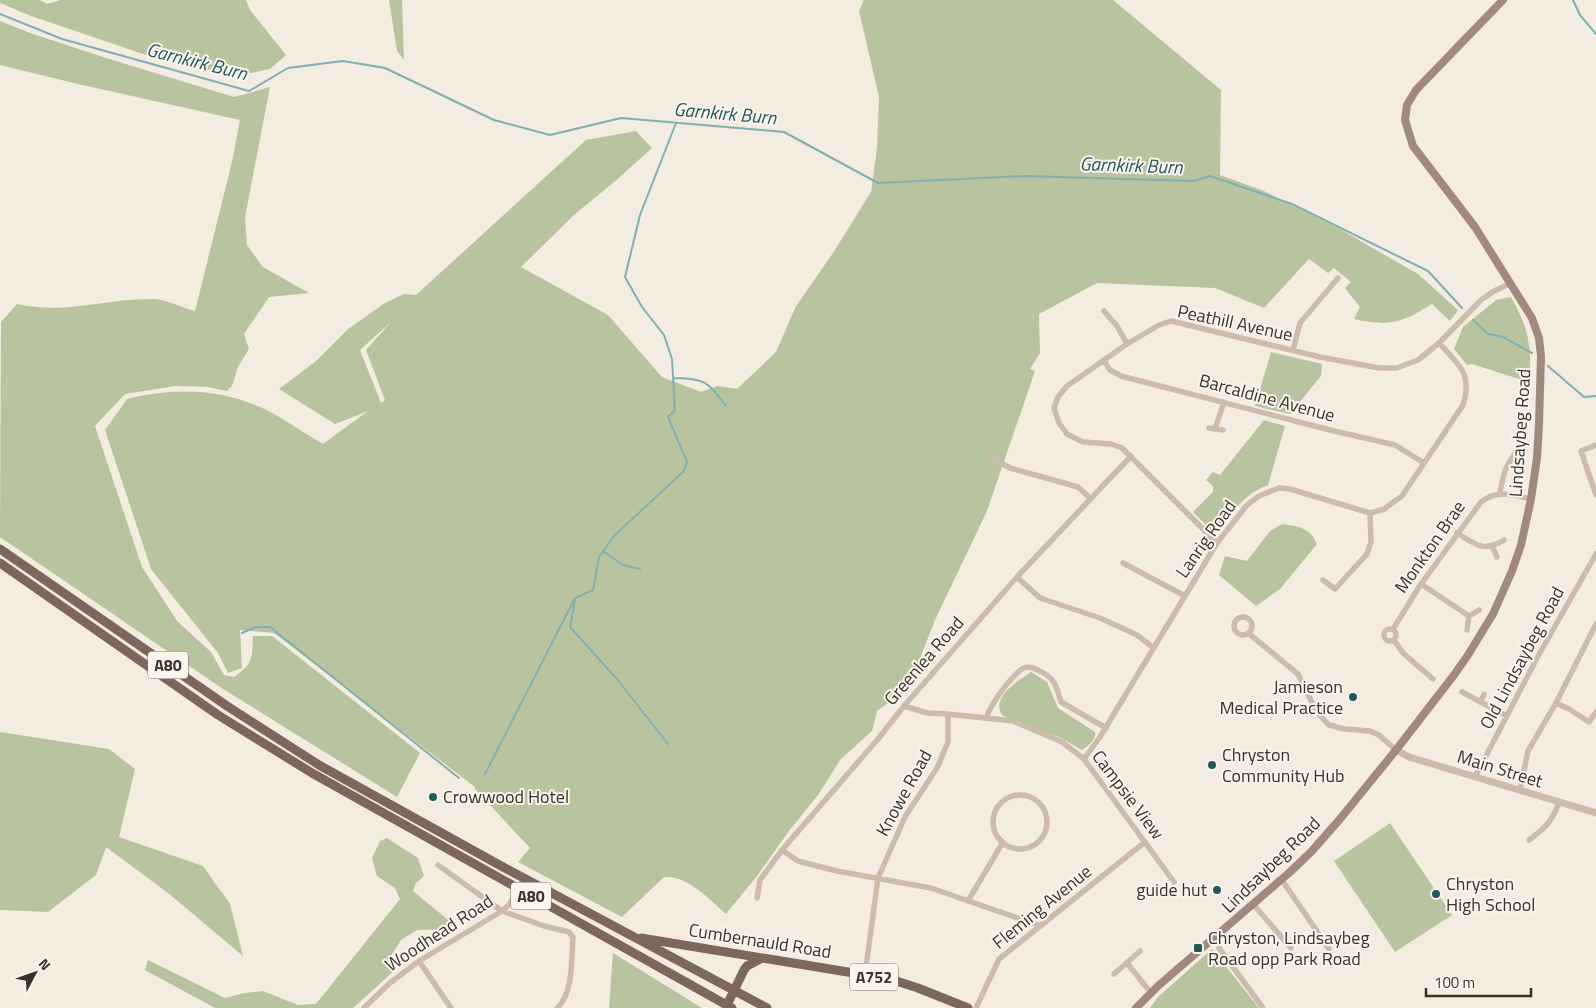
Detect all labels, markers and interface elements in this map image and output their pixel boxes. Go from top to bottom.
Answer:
water label: Garnkirk Burn [144,34,251,87]
water label: Garnkirk Burn [673,94,778,131]
water label: Garnkirk Burn [1079,148,1183,181]
street label: Peathill Avenue [1175,297,1295,348]
street label: Barcaldine Avenue [1196,366,1338,429]
street label: Lindsaybeg Road [1502,368,1537,498]
street label: Lanrig Road [1169,494,1242,583]
street label: Monkton Brae [1388,495,1472,599]
street label: Old Lindsaybeg Road [1473,582,1571,734]
street label: Greenlea Road [877,610,970,711]
road number: A80 [148,652,188,678]
place label: Jamieson Medical Practice [1220,673,1343,721]
marker: Jamieson Medical Practice [1347,691,1359,703]
place label: Chryston Community Hub [1222,741,1345,789]
street label: Main Street [1454,743,1547,795]
street label: Campsie View [1086,744,1171,845]
street label: Knowe Road [869,745,938,841]
marker: Chryston Community Hub [1206,759,1218,771]
place label: Crowwood Hotel [443,783,569,810]
marker: Crowwood Hotel [427,791,439,803]
street label: Lindsaybeg Road [1215,810,1326,919]
street label: Fleming Avenue [986,858,1097,955]
place label: Chryston High School [1446,870,1535,918]
place label: guide hut [1136,876,1208,903]
road number: A80 [511,882,551,909]
marker: guide hut [1211,884,1223,896]
street label: Woodhead Road [379,887,498,978]
marker: Chryston High School [1430,888,1442,900]
street label: Cumbernauld Road [687,916,833,965]
place label: Chryston, Lindsaybeg Road opp Park Road [1208,924,1370,972]
marker: Chryston, Lindsaybeg Road opp Park Road [1192,942,1204,954]
north arrow [10,948,60,998]
text: N [34,954,56,975]
road number: A752 [850,964,898,990]
scale bar [1426,966,1531,998]
text: 100 m [1434,971,1475,994]

